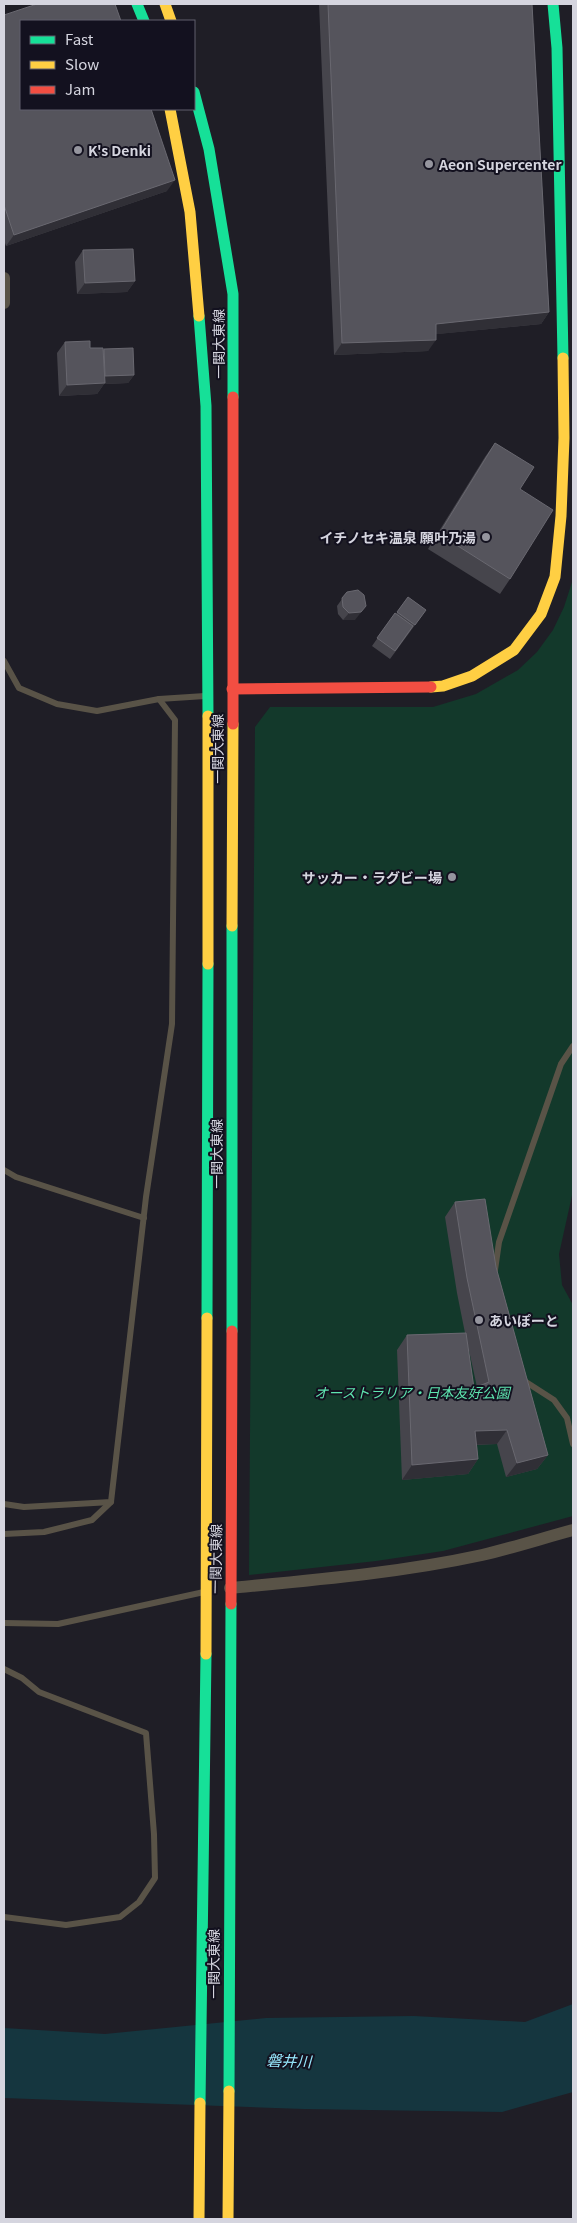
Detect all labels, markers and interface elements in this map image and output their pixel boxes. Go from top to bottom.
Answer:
legend [20,20,195,110]
text: Fast [65,28,94,49]
text: Slow [65,53,99,74]
text: Jam [65,78,95,99]
place label: K's Denki [88,140,151,160]
marker: K's Denki [72,144,84,156]
place label: Aeon Supercenter [438,154,562,174]
marker: Aeon Supercenter [423,158,435,170]
street label: 一関大東線 [208,309,228,379]
place label: イチノセキ温泉 願叶乃湯 [319,527,476,547]
marker: イチノセキ温泉 願叶乃湯 [480,531,492,543]
street label: 一関大東線 [207,714,227,784]
place label: サッカー・ラグビー場 [302,867,442,887]
marker: サッカー・ラグビー場 [446,871,458,883]
street label: 一関大東線 [206,1119,226,1189]
place label: あいぽーと [489,1310,559,1330]
marker: あいぽーと [473,1314,485,1326]
park label: オーストラリア・日本友好公園 [314,1382,512,1402]
street label: 一関大東線 [204,1524,226,1594]
street label: 一関大東線 [203,1929,223,1999]
water label: 磐井川 [266,2049,314,2071]

